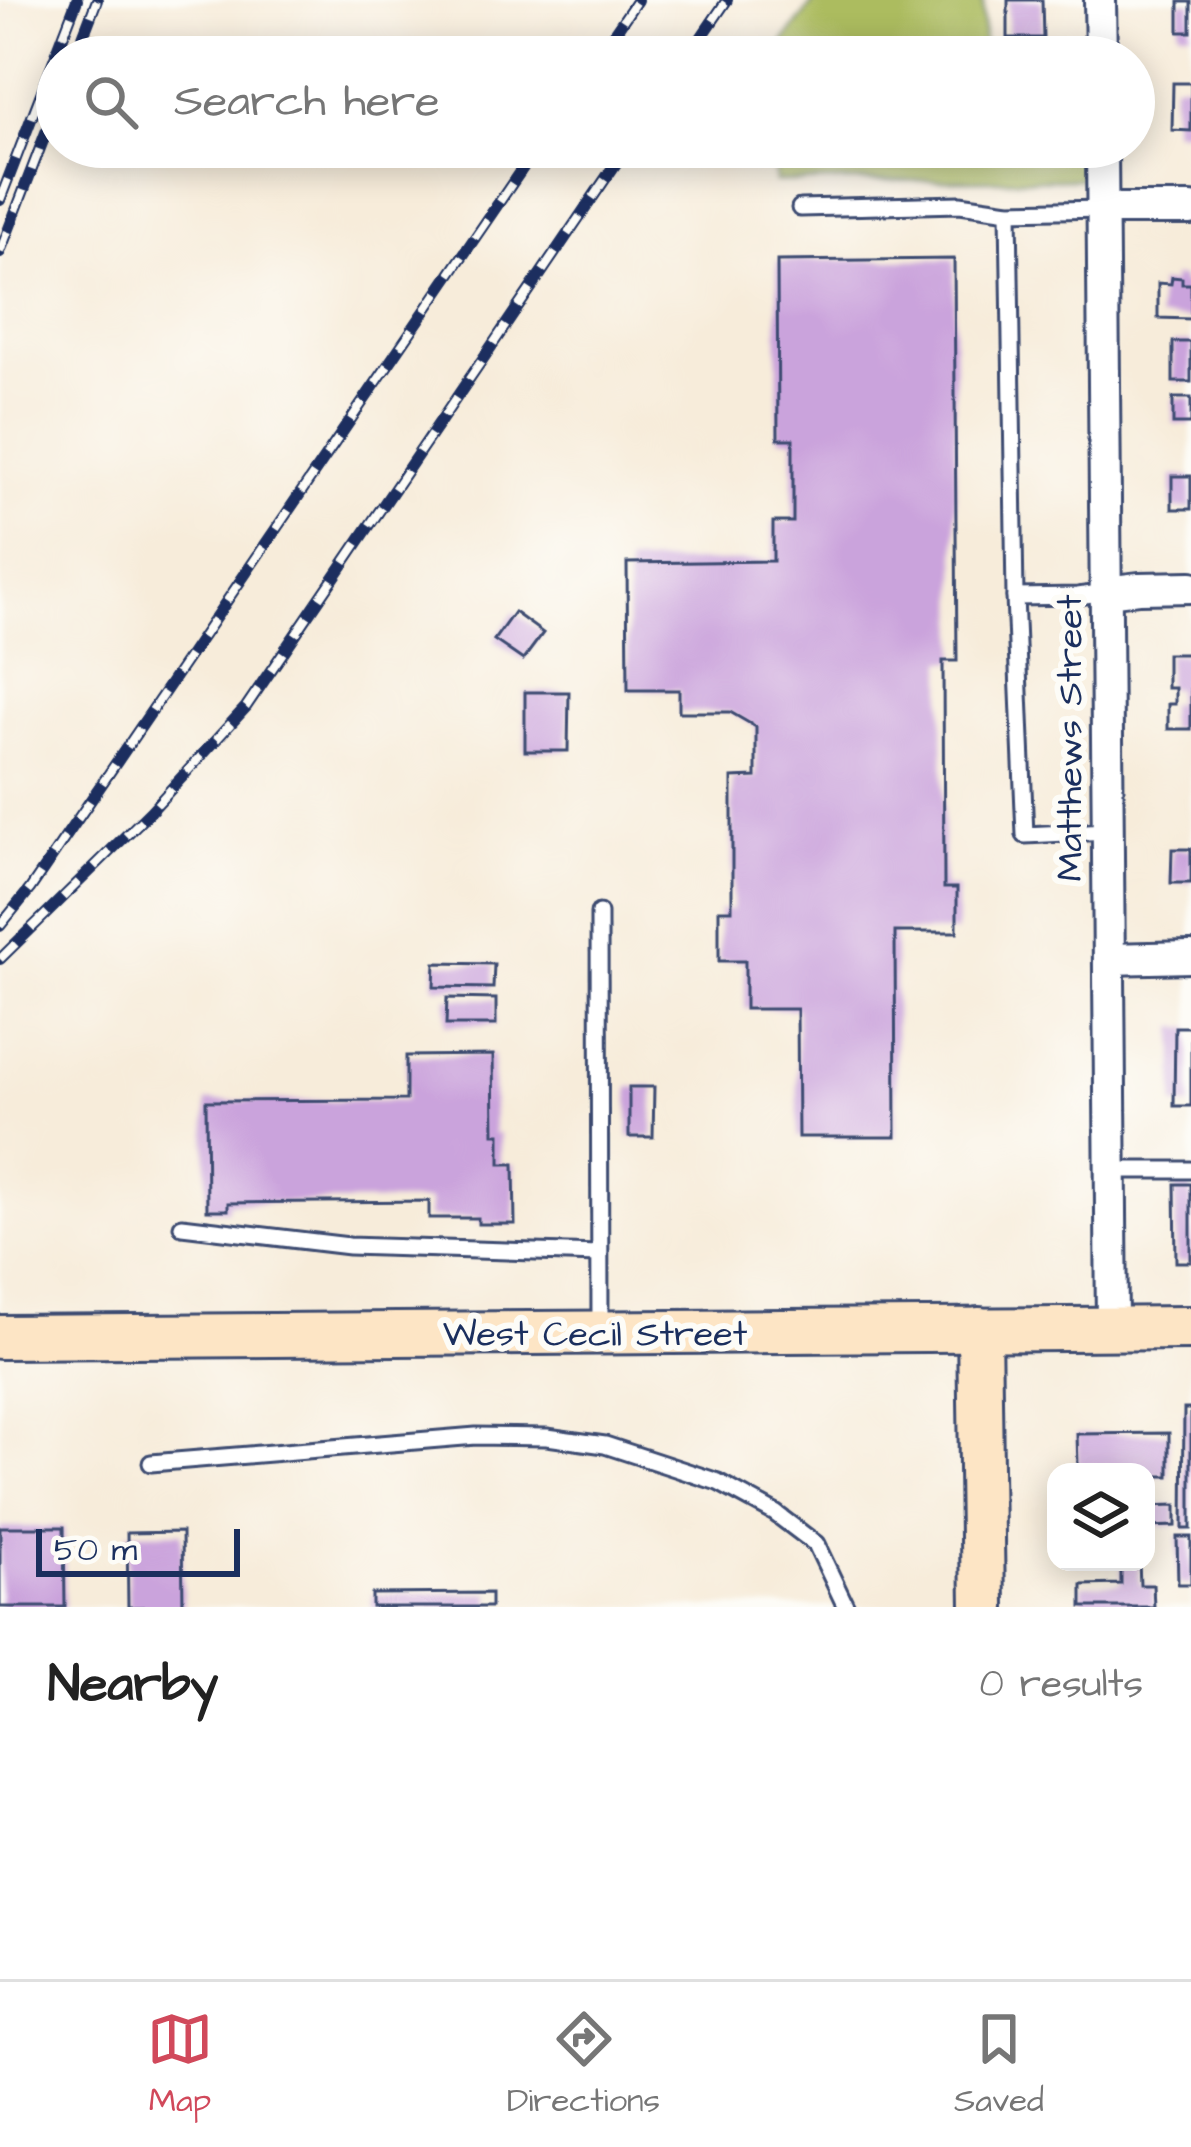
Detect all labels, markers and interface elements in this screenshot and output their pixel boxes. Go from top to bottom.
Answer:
search box [36,36,1155,168]
icon: search [78,69,144,135]
text: Search here [174,71,440,133]
street label: Matthews Street [1045,594,1096,882]
street label: West Cecil Street [443,1309,748,1360]
map controls [1047,1463,1155,1571]
button: layers [1047,1463,1155,1571]
scale bar [36,1523,240,1576]
text: 50 m [54,1527,137,1573]
text: Nearby [48,1650,218,1721]
text: 0 results [979,1658,1143,1712]
tab: Map [147,2006,213,2124]
tab: Directions [507,2006,660,2124]
tab: Saved [954,2006,1044,2124]

